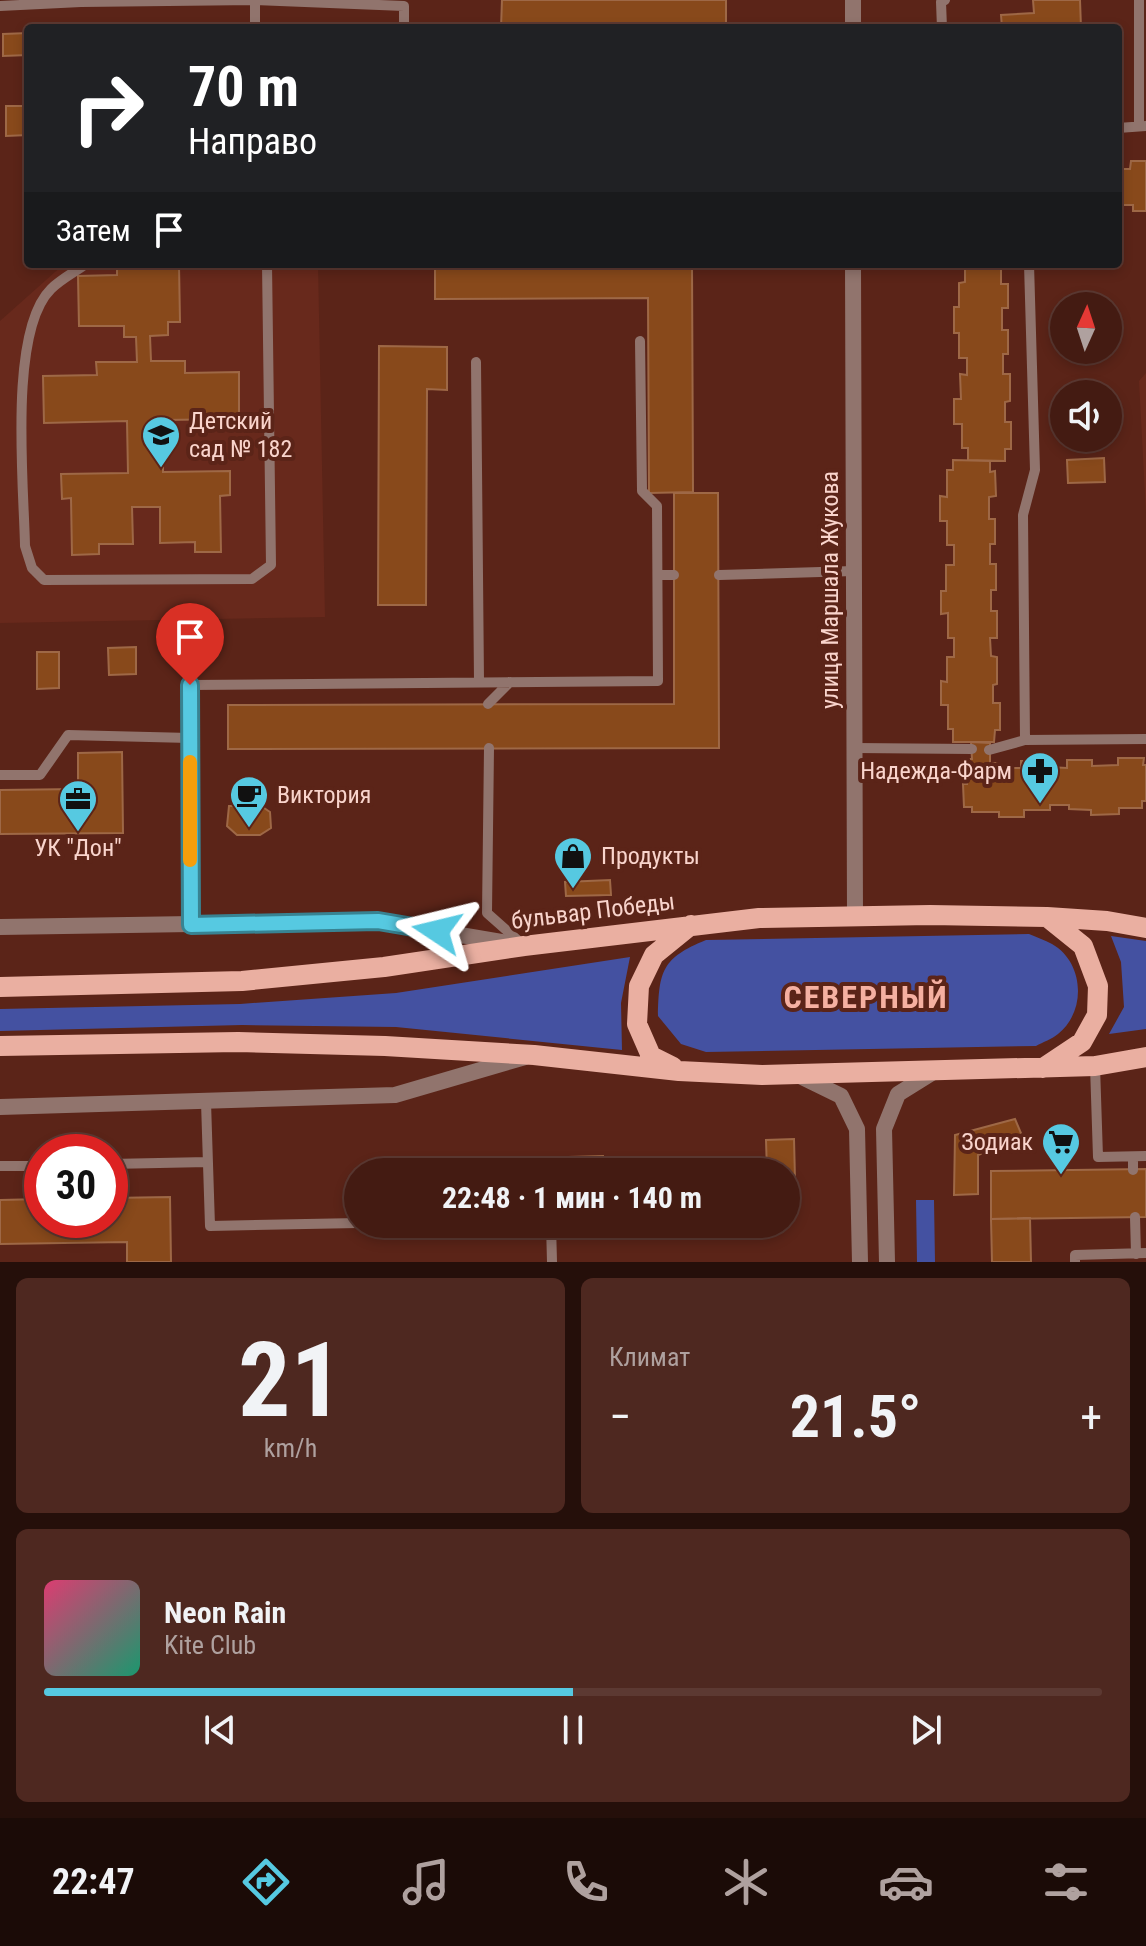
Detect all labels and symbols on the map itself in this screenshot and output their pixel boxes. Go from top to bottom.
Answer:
north arrow [1050,292,1122,364]
place label: Детский сад № 182 [189,407,292,463]
school or university icon: Детский сад № 182 [140,414,182,469]
street label: улица Маршала Жукова [816,471,844,709]
pin [156,603,224,685]
pharmacy icon: Надежда-Фарм [1019,750,1061,805]
place label: Надежда-Фарм [860,757,1012,785]
cafe icon: Виктория [228,774,270,829]
office icon: УК "Дон" [57,778,99,833]
place label: Виктория [277,781,371,809]
place label: УК "Дон" [34,834,122,862]
shop icon: Продукты [552,835,594,890]
place label: Продукты [601,842,700,870]
street label: бульвар Победы [509,887,677,935]
position arrow [395,889,479,973]
district label: СЕВЕРНЫЙ [783,978,949,1016]
supermarket icon: Зодиак [1040,1121,1082,1176]
place label: Зодиак [961,1128,1033,1156]
speed limit sign: 30 [24,1134,128,1238]

